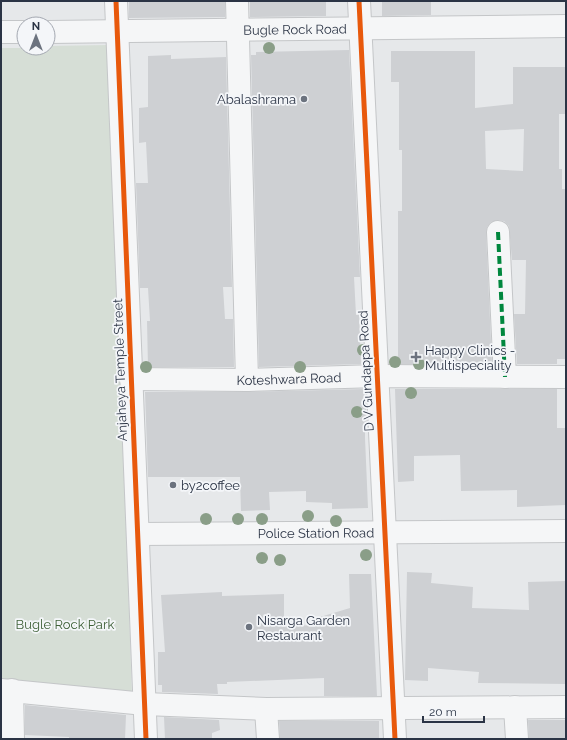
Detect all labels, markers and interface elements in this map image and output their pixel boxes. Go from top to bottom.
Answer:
north arrow [16,16,56,56]
text: N [32,20,40,33]
street label: Bugle Rock Road [243,21,347,37]
place label: Abalashrama [217,92,296,107]
marker: Abalashrama [299,94,309,104]
street label: Anjaheya Temple Street [110,298,130,442]
street label: D V Gundappa Road [355,310,377,432]
place label: Happy Clinics - Multispeciality [425,343,515,373]
marker: Happy Clinics - Multispeciality [410,351,422,363]
street label: Koteshwara Road [236,370,342,388]
place label: by2coffee [181,478,240,493]
marker: by2coffee [168,480,178,490]
street label: Police Station Road [258,525,374,541]
place label: Nisarga Garden Restaurant [257,613,350,643]
park label: Bugle Rock Park [16,617,115,632]
marker: Nisarga Garden Restaurant [244,622,254,632]
scale bar [423,698,484,724]
text: 20 m [429,705,457,719]

